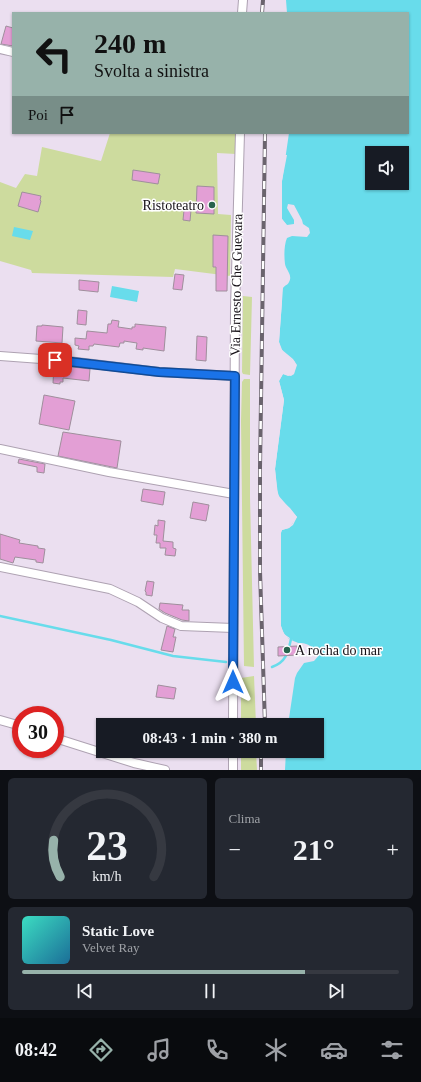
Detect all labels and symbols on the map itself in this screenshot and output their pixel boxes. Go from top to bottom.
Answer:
place label: Ristoteatro [143,198,204,213]
marker: Ristoteatro [207,200,217,210]
street label: Via Ernesto Che Guevara [228,213,245,356]
pin [38,343,72,377]
place label: A rocha do mar [295,643,382,658]
marker: A rocha do mar [282,645,292,655]
position arrow [212,661,254,703]
speed limit sign: 30 [12,706,64,758]

